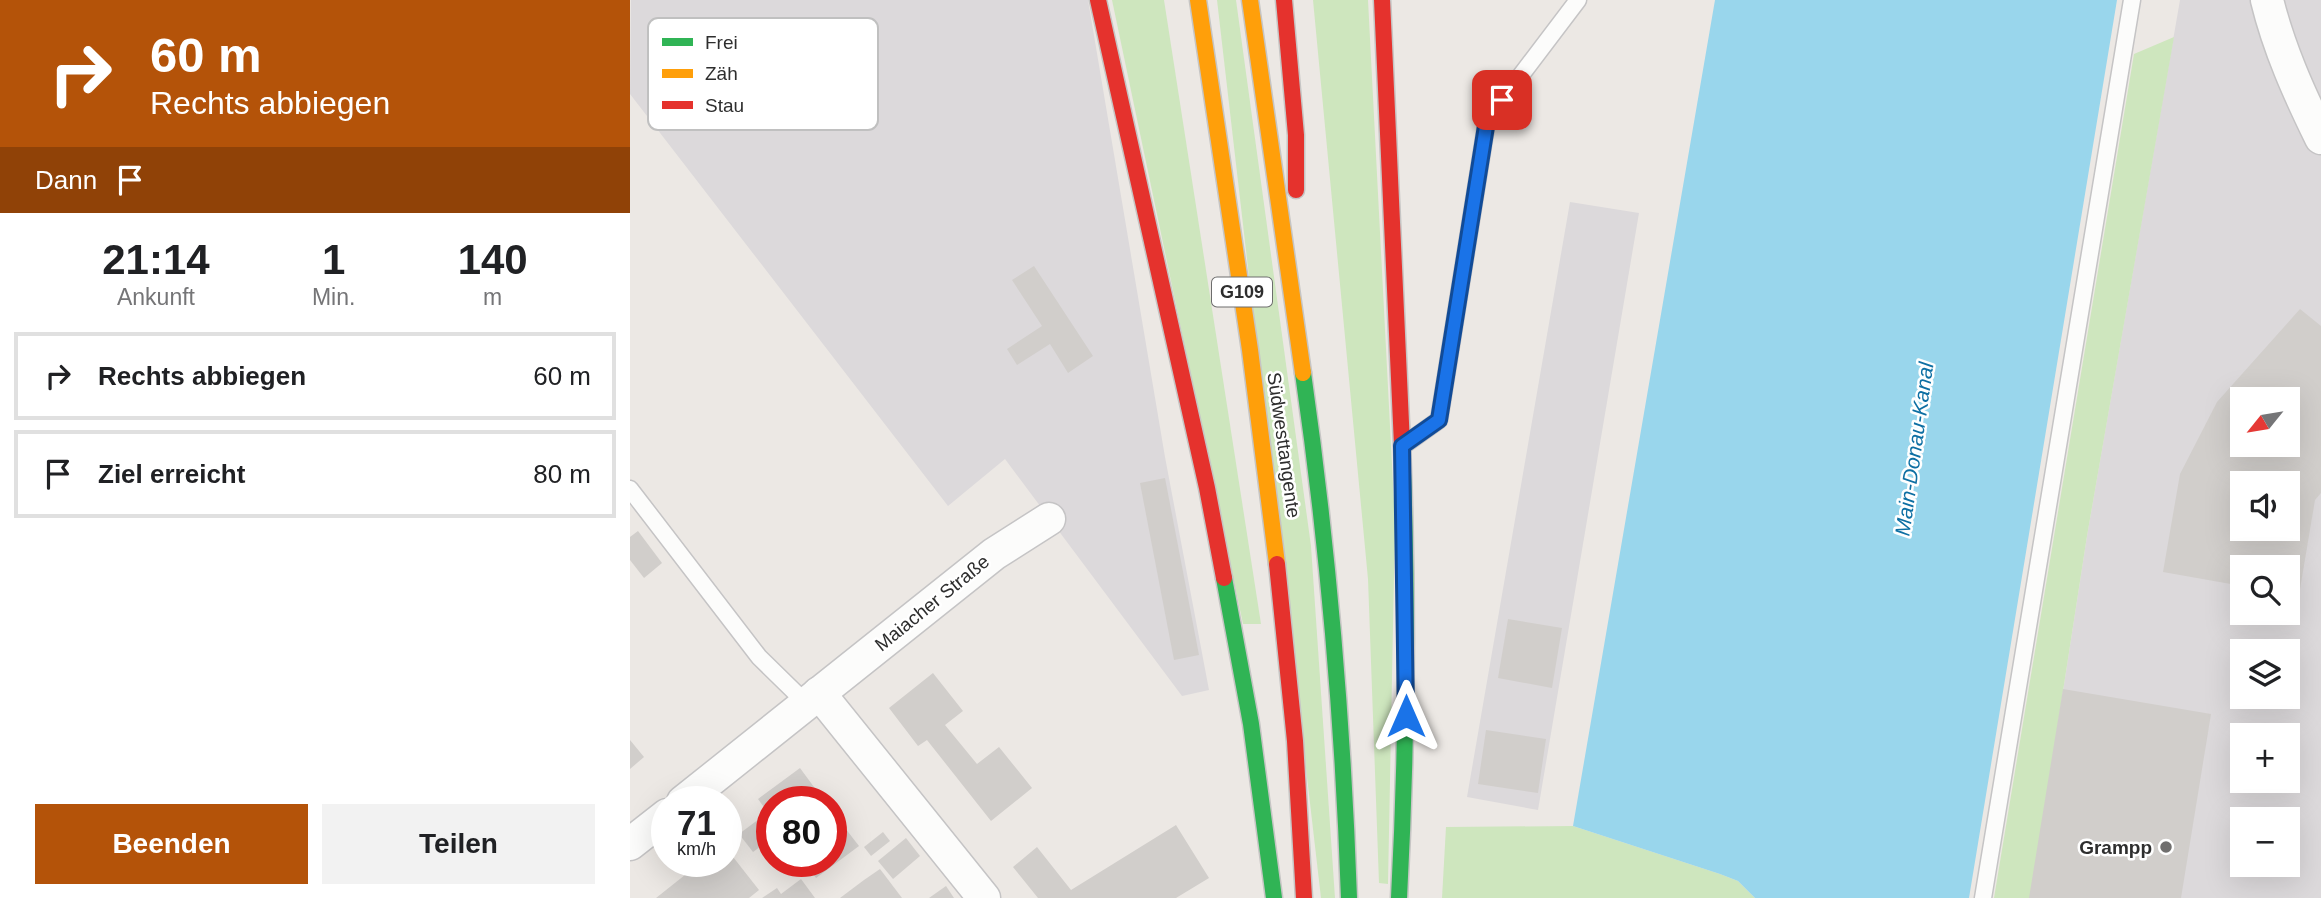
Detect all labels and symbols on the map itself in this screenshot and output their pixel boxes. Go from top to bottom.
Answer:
legend [648,18,878,130]
text: Frei [705,32,738,53]
text: Zäh [705,63,738,84]
pin [1472,70,1532,130]
text: Stau [705,95,744,116]
road number: G109 [1212,278,1272,306]
water label: Main-Donau-Kanal [1890,359,1938,537]
street label: Südwesttangente [1263,371,1305,519]
north arrow [2230,387,2300,457]
street label: Maiacher Straße [871,551,993,655]
position arrow [1369,679,1443,753]
speed limit sign: 80 [756,786,847,877]
place label: Grampp [2079,837,2152,858]
marker: Grampp [2158,839,2174,855]

